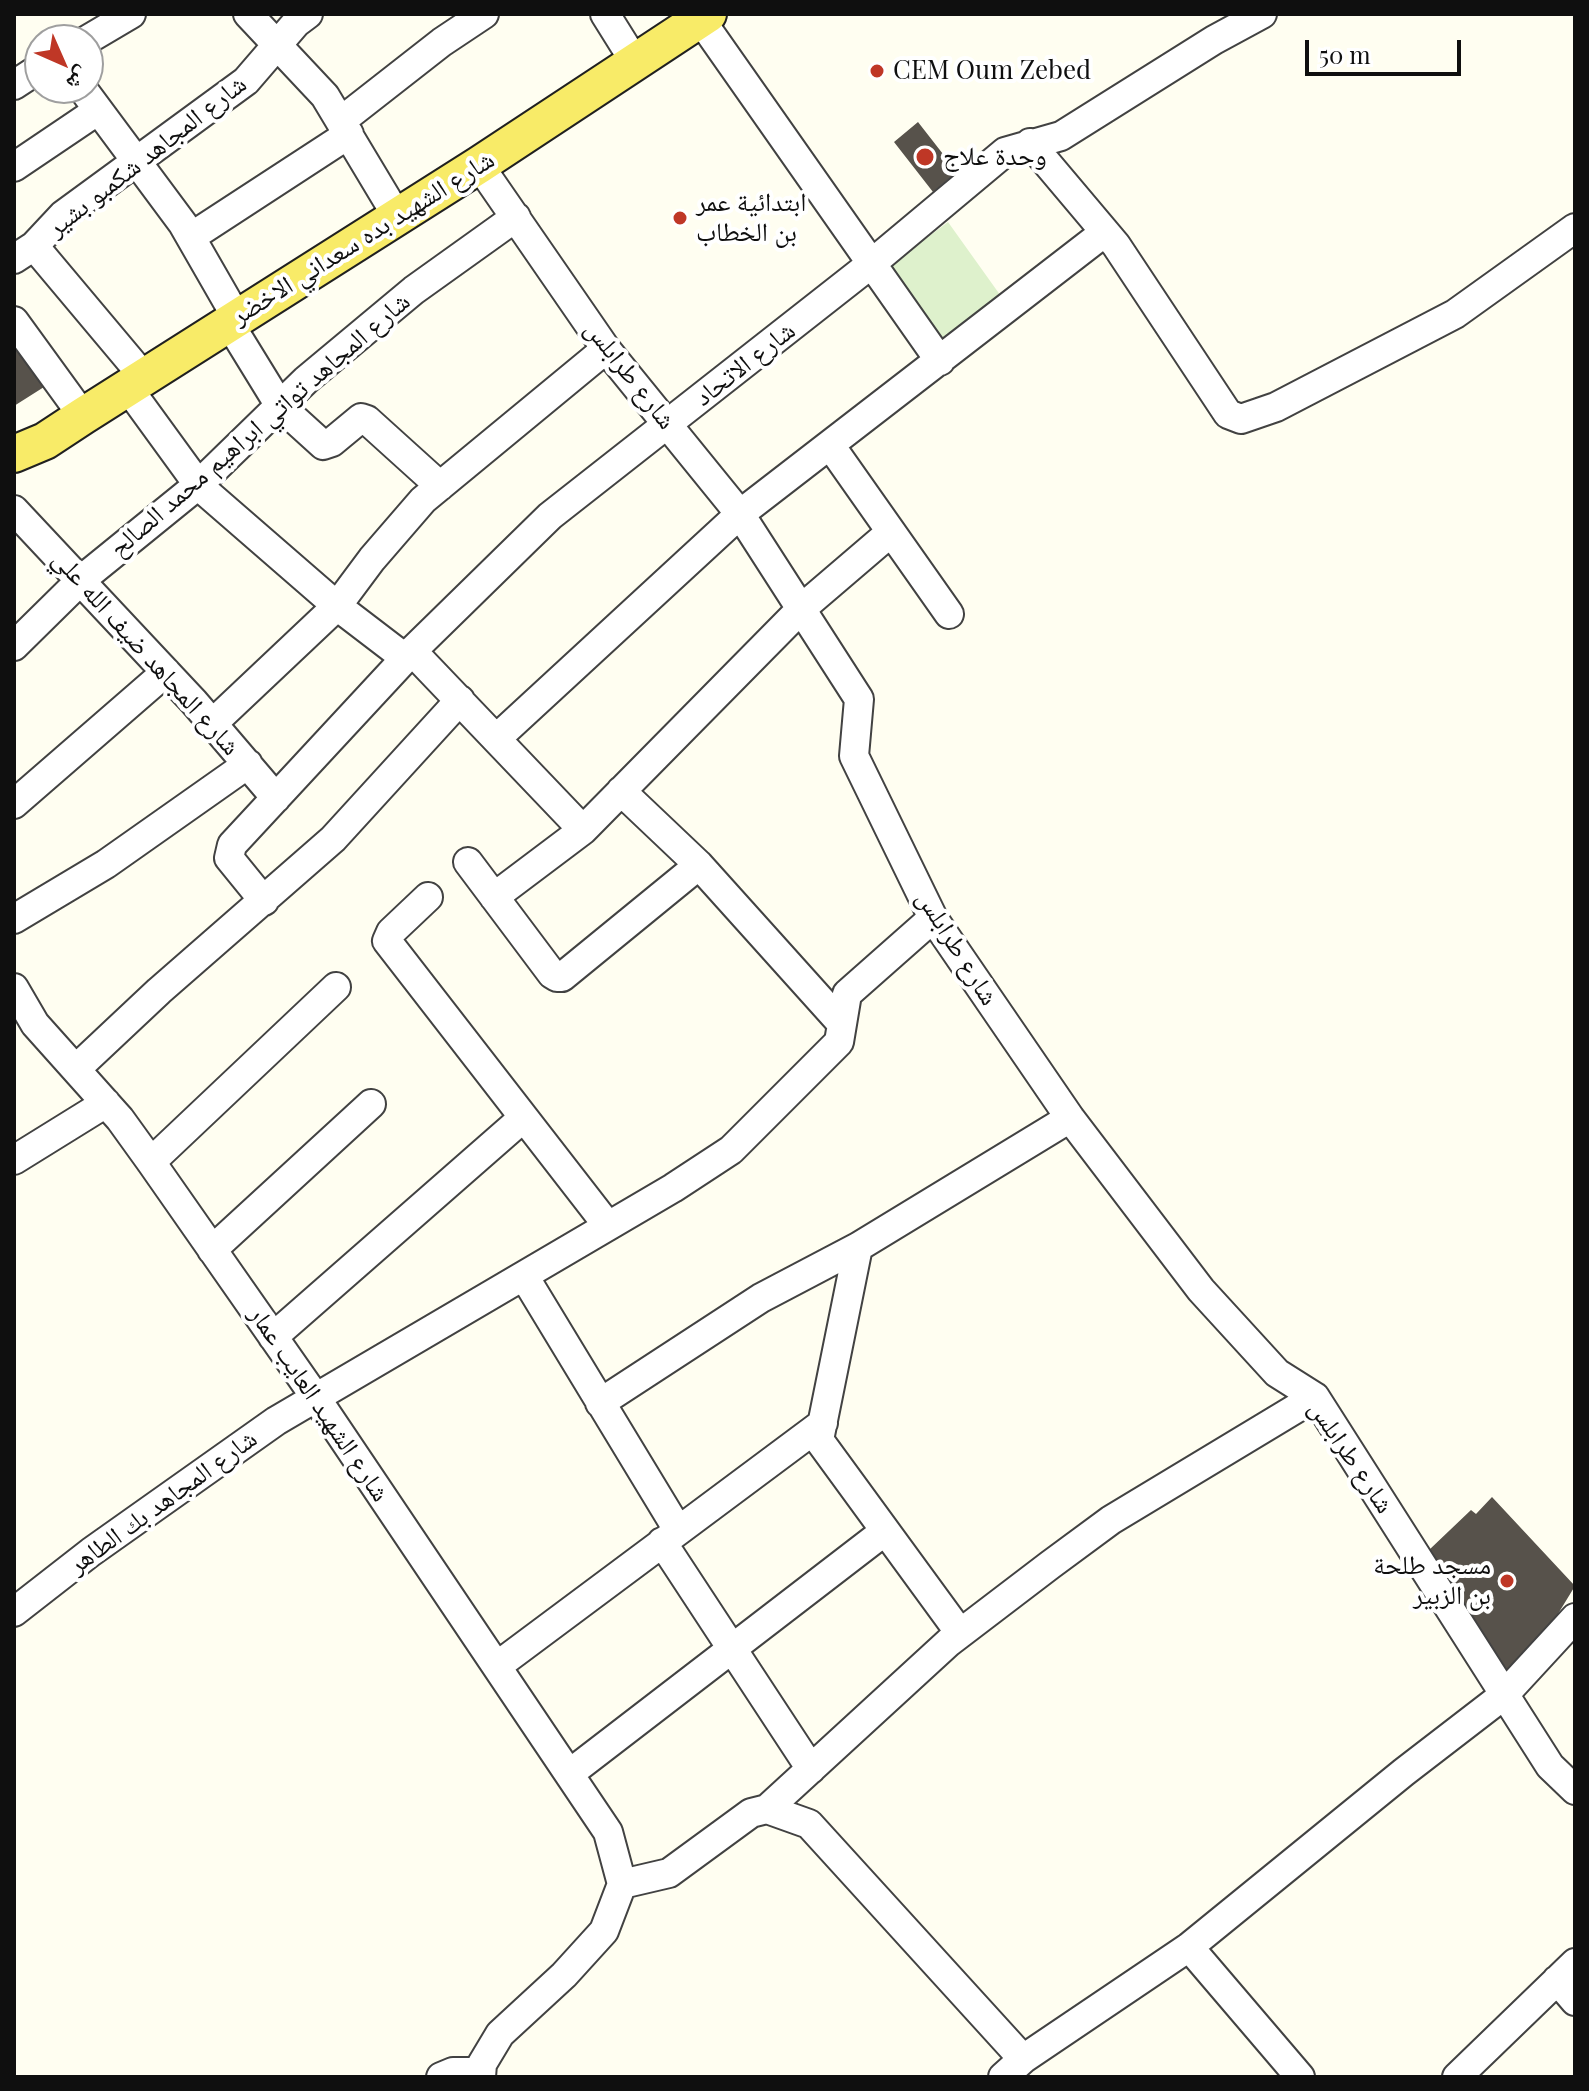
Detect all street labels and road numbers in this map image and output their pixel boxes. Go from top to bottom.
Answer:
street label: شارع المجاهد شكمبو بشير [41,68,253,244]
street label: شارع الشهيد بده سعداني الاخضر [226,144,500,332]
street label: شارع المجاهد تواتي ابراهيم محمد الصالح [103,286,417,564]
street label: شارع طرابلس [578,314,682,436]
street label: شارع الاتحاد [688,315,802,413]
street label: شارع المجاهد ضيف الله علي [46,544,246,762]
street label: شارع طرابلس [909,885,1005,1011]
street label: شارع الشهيد العايب عمار [242,1300,396,1508]
street label: شارع طرابلس [1302,1395,1400,1519]
street label: شارع المجاهد بك الطاهر [63,1423,263,1581]

